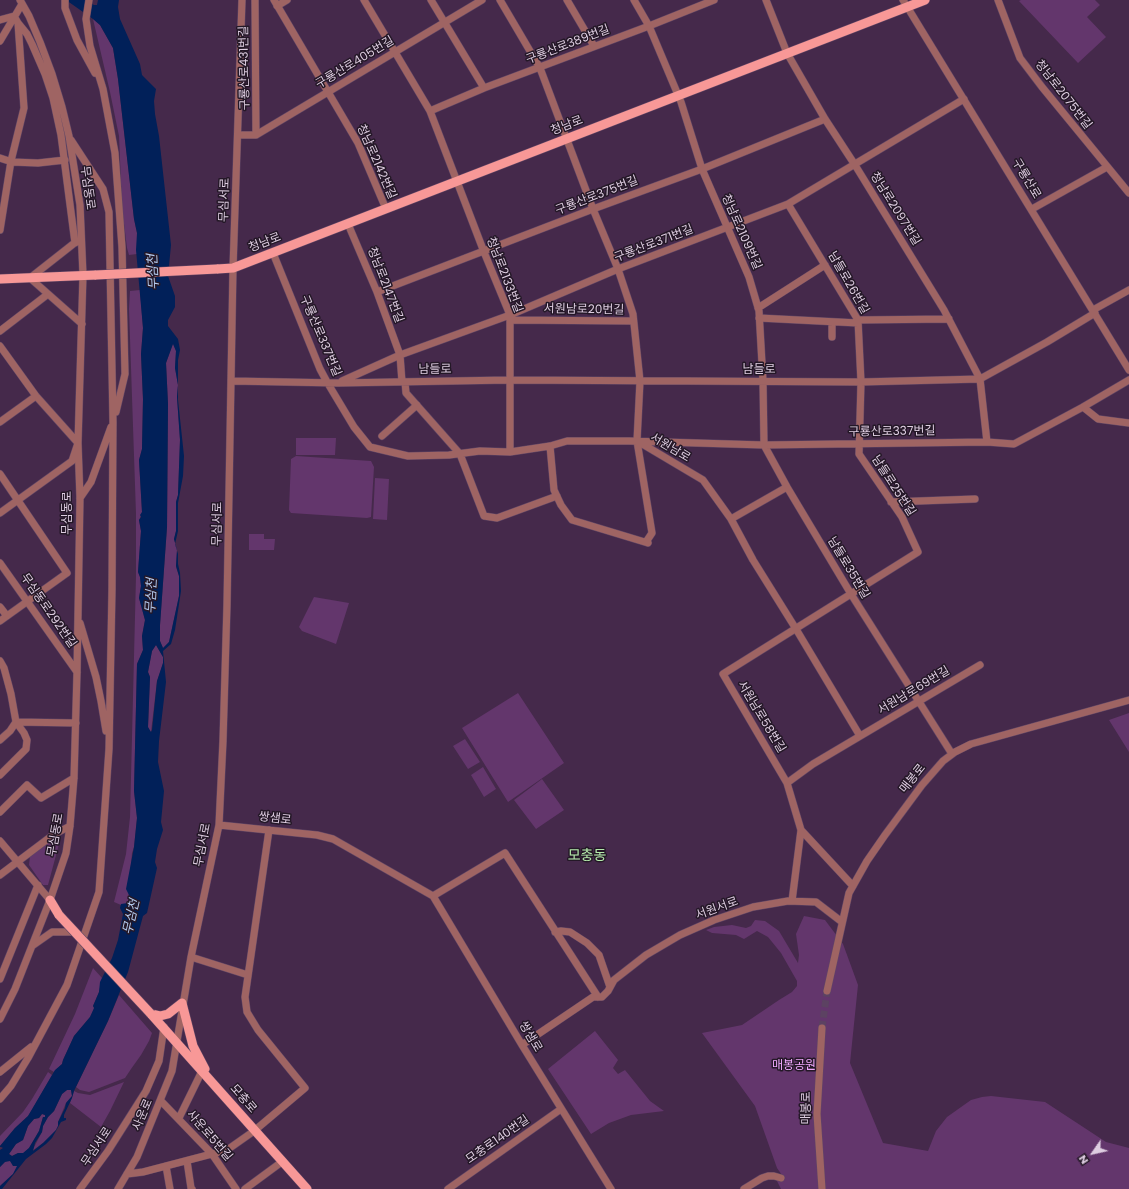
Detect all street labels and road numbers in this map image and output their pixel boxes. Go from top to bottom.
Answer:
street label: 구룡산로389번길 [524,22,612,68]
street label: 구룡산로431번길 [237,26,253,110]
street label: 구룡산로405번길 [313,34,397,92]
street label: 청남로2075번길 [1032,58,1094,132]
street label: 청남로 [549,113,585,139]
street label: 청남로2142번길 [353,122,399,202]
street label: 구룡산로 [1008,156,1044,202]
street label: 무심동로 [77,165,97,211]
street label: 청남로2097번길 [867,170,923,248]
street label: 구룡산로375번길 [554,174,640,218]
street label: 무심서로 [217,178,233,222]
street label: 청남로2109번길 [718,192,764,272]
street label: 구룡산로371번길 [612,222,696,266]
street label: 청남로 [247,230,283,256]
street label: 청남로2133번길 [483,235,525,315]
street label: 청남로2147번길 [364,245,406,325]
street label: 남들로26번길 [824,249,872,317]
street label: 구룡산로337번길 [296,293,344,379]
street label: 서원남로20번길 [544,302,624,318]
street label: 남들로 [418,363,452,377]
street label: 남들로 [742,363,776,377]
street label: 구룡산로337번길 [848,424,936,440]
street label: 서원남로 [647,430,693,466]
street label: 남들로25번길 [868,453,918,519]
street label: 무심동로 [61,491,75,535]
street label: 무심서로 [210,502,226,546]
street label: 남들로35번길 [824,534,872,602]
street label: 무심동로292번길 [17,571,79,651]
street label: 서원남로69번길 [875,664,953,718]
street label: 서원남로58번길 [734,678,788,756]
street label: 매봉로 [897,762,929,796]
street label: 쌍샘로 [258,810,292,828]
street label: 무심동로 [45,812,67,858]
street label: 무심서로 [192,822,214,868]
street label: 서원서로 [694,895,740,923]
street label: 쌍샘로 [515,1019,545,1055]
street label: 모충로 [227,1082,259,1116]
street label: 매봉로 [800,1091,814,1125]
street label: 사운로 [130,1097,156,1133]
street label: 사운로5번길 [183,1108,235,1164]
street label: 모충로140번길 [464,1113,532,1167]
street label: 무심서로 [79,1125,115,1169]

